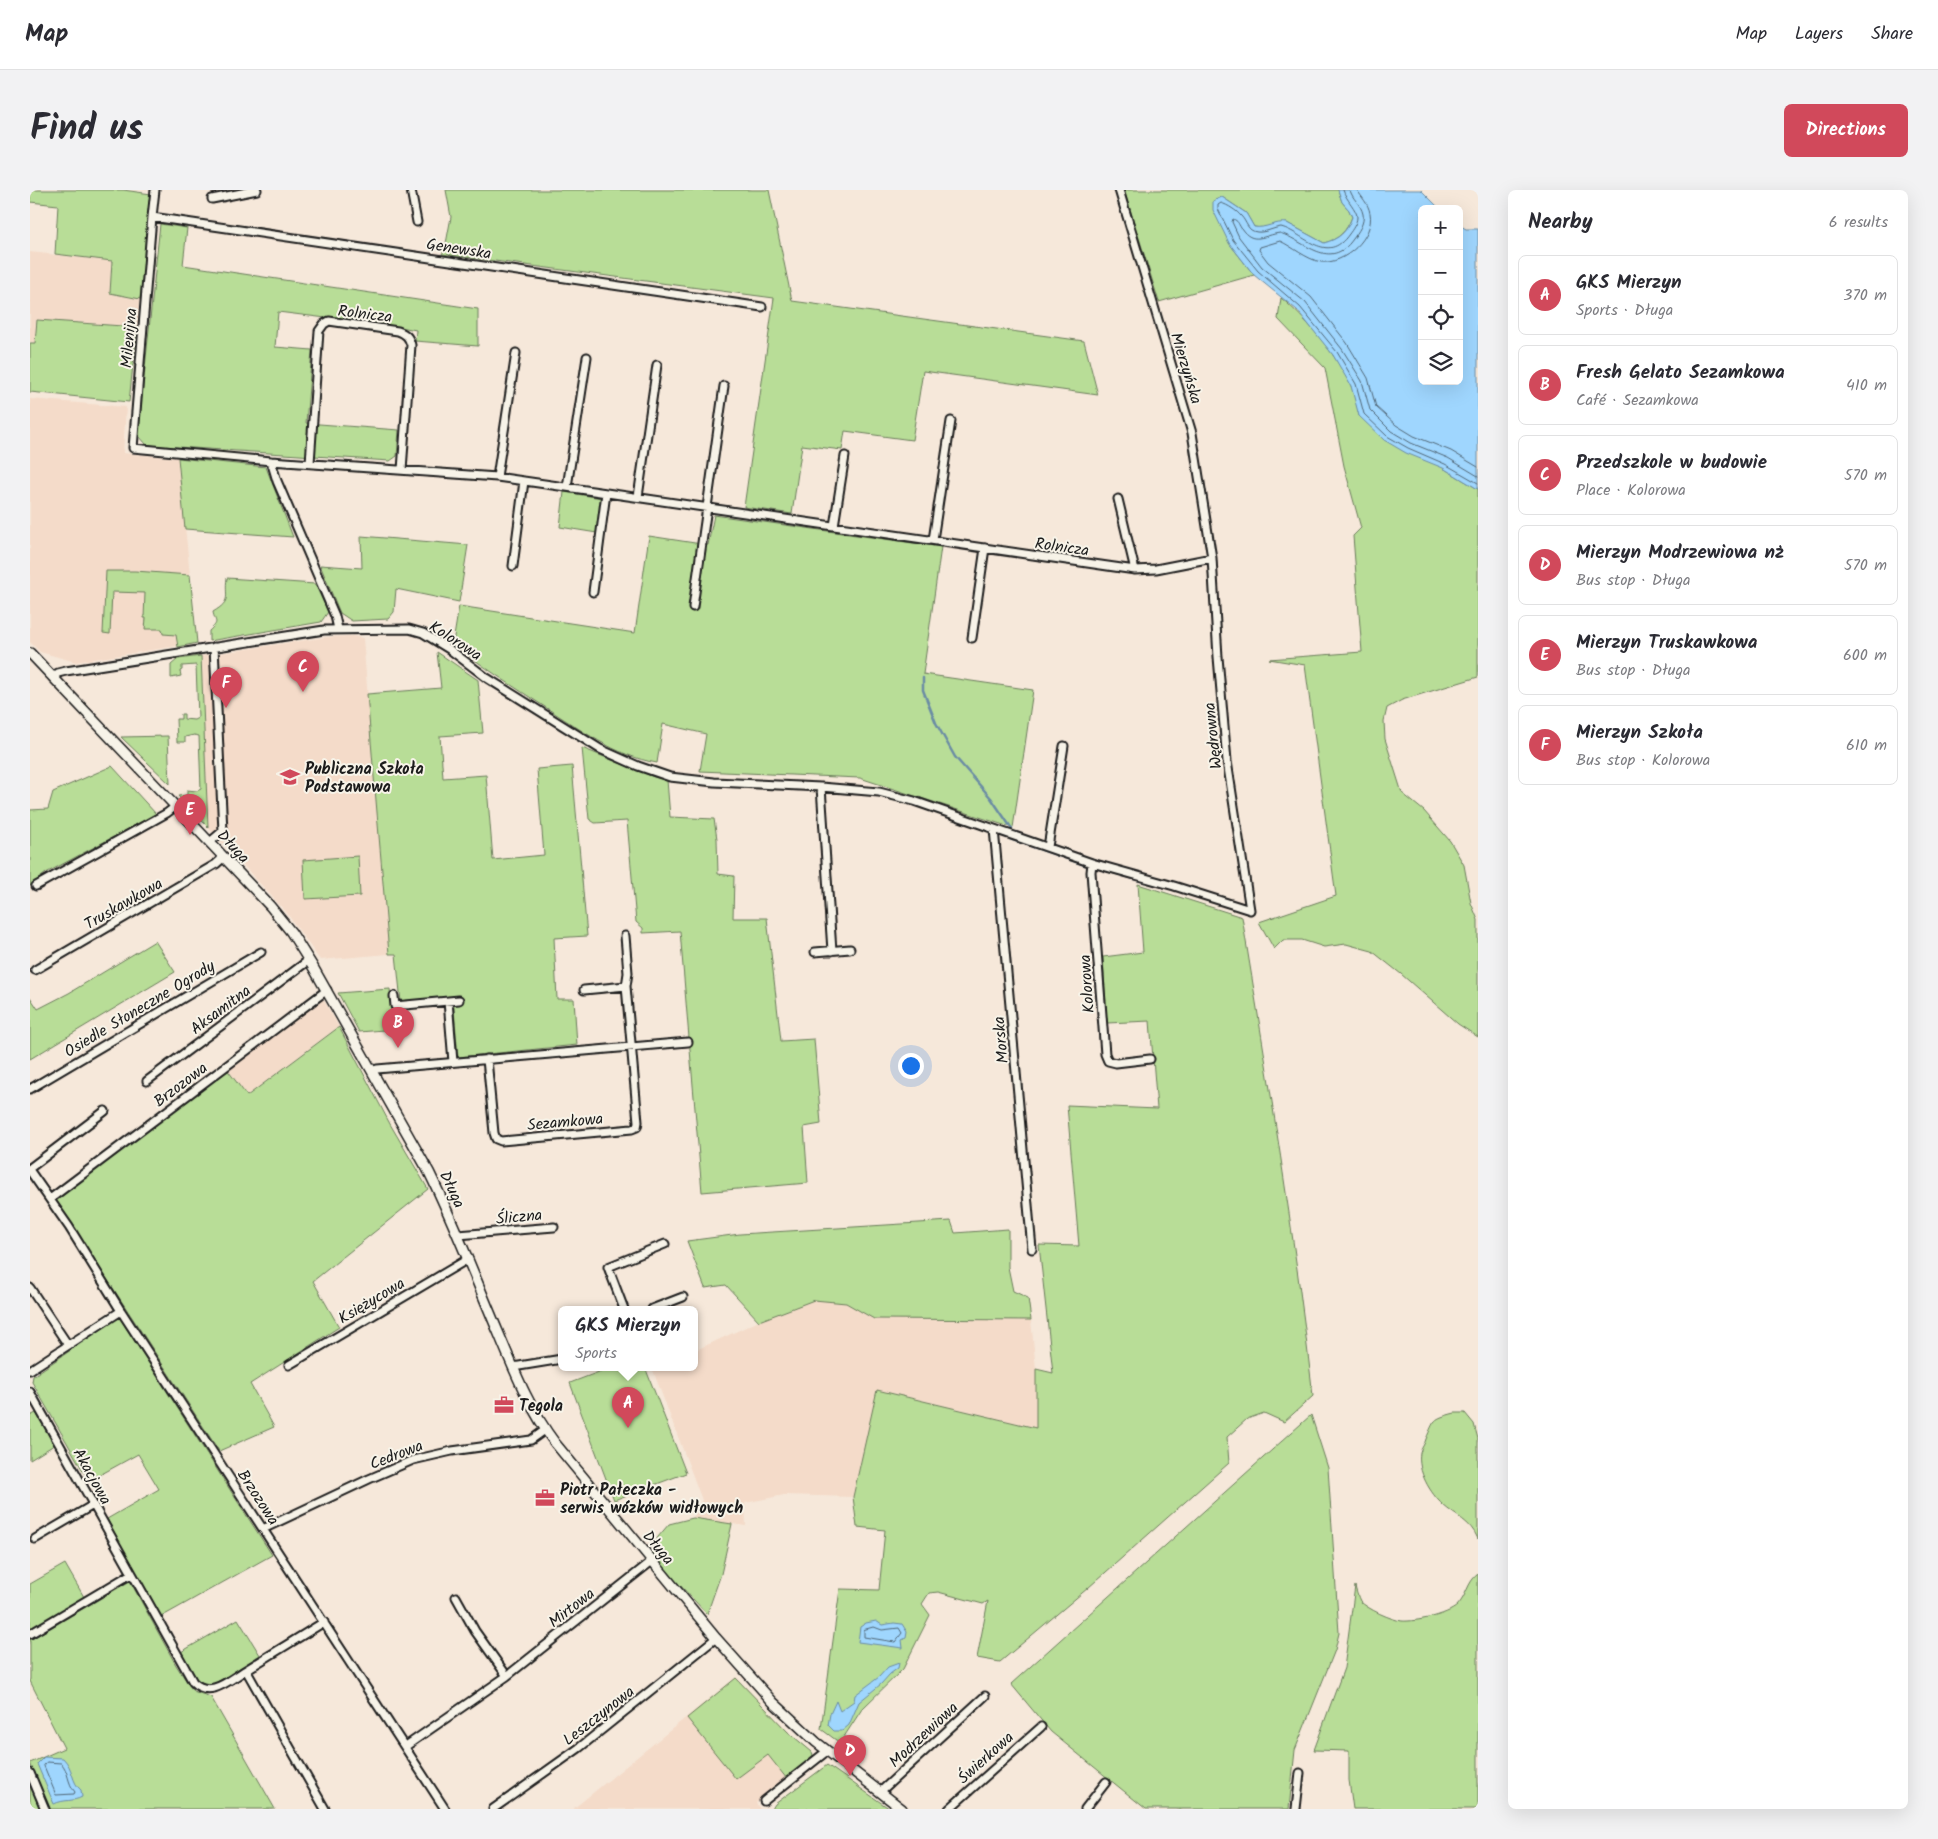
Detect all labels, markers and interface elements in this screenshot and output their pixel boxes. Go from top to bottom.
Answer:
text: Map [25,15,68,54]
text: Map [1736,20,1767,49]
text: Layers [1795,20,1843,49]
text: Share [1871,20,1913,49]
text: Find us [30,102,143,158]
button: Directions [1784,104,1908,157]
map controls [1418,205,1463,385]
button: + [1418,205,1463,250]
text: Nearby [1528,206,1593,239]
text: 6 results [1829,210,1888,235]
street label: Genewska [425,232,493,267]
button: − [1418,250,1463,295]
text: GKS Mierzyn [1576,268,1682,298]
text: A [1540,283,1550,308]
text: 370 m [1843,283,1887,308]
button: locate [1418,295,1463,340]
text: Sports · Długa [1576,298,1673,323]
street label: Rolnicza [336,299,393,330]
street label: Milenijna [114,307,145,369]
street label: Mierzyńska [1163,329,1208,407]
button: layers [1418,340,1463,385]
text: Fresh Gelato Sezamkowa [1576,358,1785,388]
text: B [1540,373,1550,398]
text: 410 m [1846,373,1887,398]
text: Café · Sezamkowa [1576,388,1699,413]
text: Przedszkole w budowie [1576,448,1767,478]
text: C [1540,463,1550,488]
text: 570 m [1844,463,1887,488]
text: Place · Kolorowa [1576,478,1686,503]
street label: Rolnicza [1033,531,1091,564]
text: Mierzyn Modrzewiowa nż [1576,538,1784,568]
text: D [1540,553,1550,578]
text: 570 m [1844,553,1887,578]
text: Bus stop · Długa [1576,568,1691,593]
street label: Kolorowa [424,615,487,668]
text: Mierzyn Truskawkowa [1576,628,1757,658]
text: E [1541,643,1549,668]
text: 600 m [1843,643,1887,668]
pin: C [287,651,319,692]
text: Bus stop · Długa [1576,658,1691,683]
pin: F [210,667,242,708]
street label: Wędrowna [1198,701,1229,770]
text: Mierzyn Szkoła [1576,718,1703,748]
text: F [1541,733,1549,758]
text: 610 m [1846,733,1887,758]
text: Bus stop · Kolorowa [1576,748,1710,773]
place label: Publiczna Szkoła Podstawowa [305,757,424,800]
school or university icon: Publiczna Szkoła Podstawowa [279,766,301,788]
pin: E [174,794,206,835]
street label: Długa [210,824,255,870]
street label: Truskawkowa [80,872,168,937]
street label: Osiedle Słoneczne Ogrody [60,954,220,1064]
street label: Kolorowa [1073,954,1102,1014]
street label: Aksamitna [185,979,257,1041]
pin: B [382,1007,414,1048]
street label: Morska [987,1015,1016,1064]
your location [898,1053,924,1079]
street label: Brzozowa [148,1056,213,1114]
street label: Sezamkowa [526,1107,604,1138]
street label: Długa [432,1167,471,1213]
street label: Śliczna [495,1203,543,1232]
street label: Księżycowa [334,1271,410,1331]
popup [558,1306,698,1371]
text: GKS Mierzyn [575,1311,681,1341]
text: Sports [575,1341,617,1366]
pin: A [612,1387,644,1428]
office icon: Tegola [493,1394,515,1416]
place label: Tegola [519,1394,563,1419]
street label: Cedrowa [366,1434,427,1477]
street label: Akacjowa [66,1444,118,1510]
street label: Brzozowa [230,1465,285,1531]
place label: Piotr Pałeczka - serwis wózków widłowych [560,1478,743,1521]
office icon: Piotr Pałeczka - serwis wózków widłowych [534,1487,556,1509]
street label: Długa [636,1525,680,1571]
street label: Mirtowa [543,1582,601,1634]
street label: Leszczynowa [558,1680,640,1752]
street label: Modrzewiowa [884,1696,965,1774]
street label: Świerkowa [952,1726,1020,1790]
pin: D [834,1735,866,1776]

